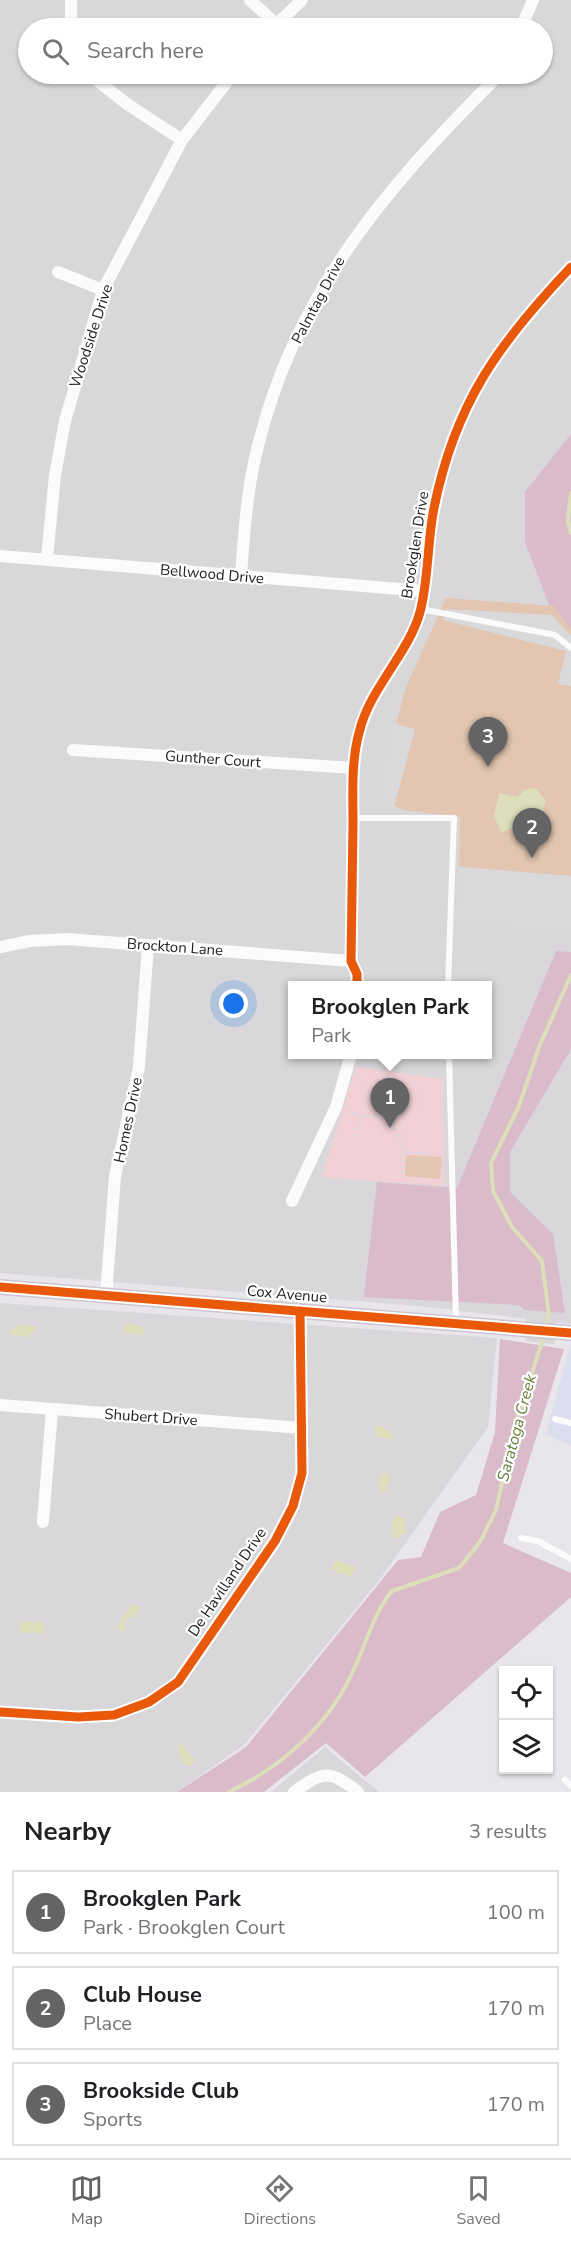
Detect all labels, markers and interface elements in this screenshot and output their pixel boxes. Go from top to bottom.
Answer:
search box [18,18,553,84]
icon: search [39,35,72,68]
text: Search here [87,36,204,66]
street label: Palmtag Drive [287,253,349,347]
street label: Woodside Drive [65,282,117,390]
street label: Brookglen Drive [397,490,433,600]
street label: Bellwood Drive [159,559,265,589]
pin: 3 [468,718,508,767]
street label: Gunther Court [164,746,262,772]
pin: 2 [512,808,552,858]
street label: Brockton Lane [126,934,224,960]
popup [288,981,492,1059]
your location [219,989,248,1018]
text: Brookglen Park [311,992,469,1022]
text: Park [311,1022,351,1049]
street label: Homes Drive [109,1075,147,1165]
pin: 1 [370,1078,410,1128]
street label: Cox Avenue [246,1281,328,1307]
water label: Saratoga Creek [492,1371,542,1484]
street label: Shubert Drive [104,1404,198,1430]
street label: De Havilland Drive [183,1524,271,1640]
map controls [499,1666,553,1774]
button: locate [499,1666,553,1720]
button: layers [499,1720,553,1774]
text: Nearby [24,1814,111,1849]
text: 3 results [469,1818,547,1845]
text: Brookglen Park [83,1884,241,1914]
text: 1 [40,1899,52,1926]
text: 100 m [487,1899,545,1926]
text: Park · Brookglen Court [83,1914,285,1941]
text: Club House [83,1980,202,2010]
text: 2 [40,1995,52,2022]
text: 170 m [487,1995,545,2022]
text: Place [83,2010,132,2037]
text: Brookside Club [83,2076,239,2106]
text: 3 [40,2091,52,2118]
text: 170 m [487,2091,545,2118]
text: Sports [83,2106,142,2133]
tab: Map [70,2172,103,2230]
tab: Directions [244,2172,316,2230]
tab: Saved [457,2172,501,2230]

